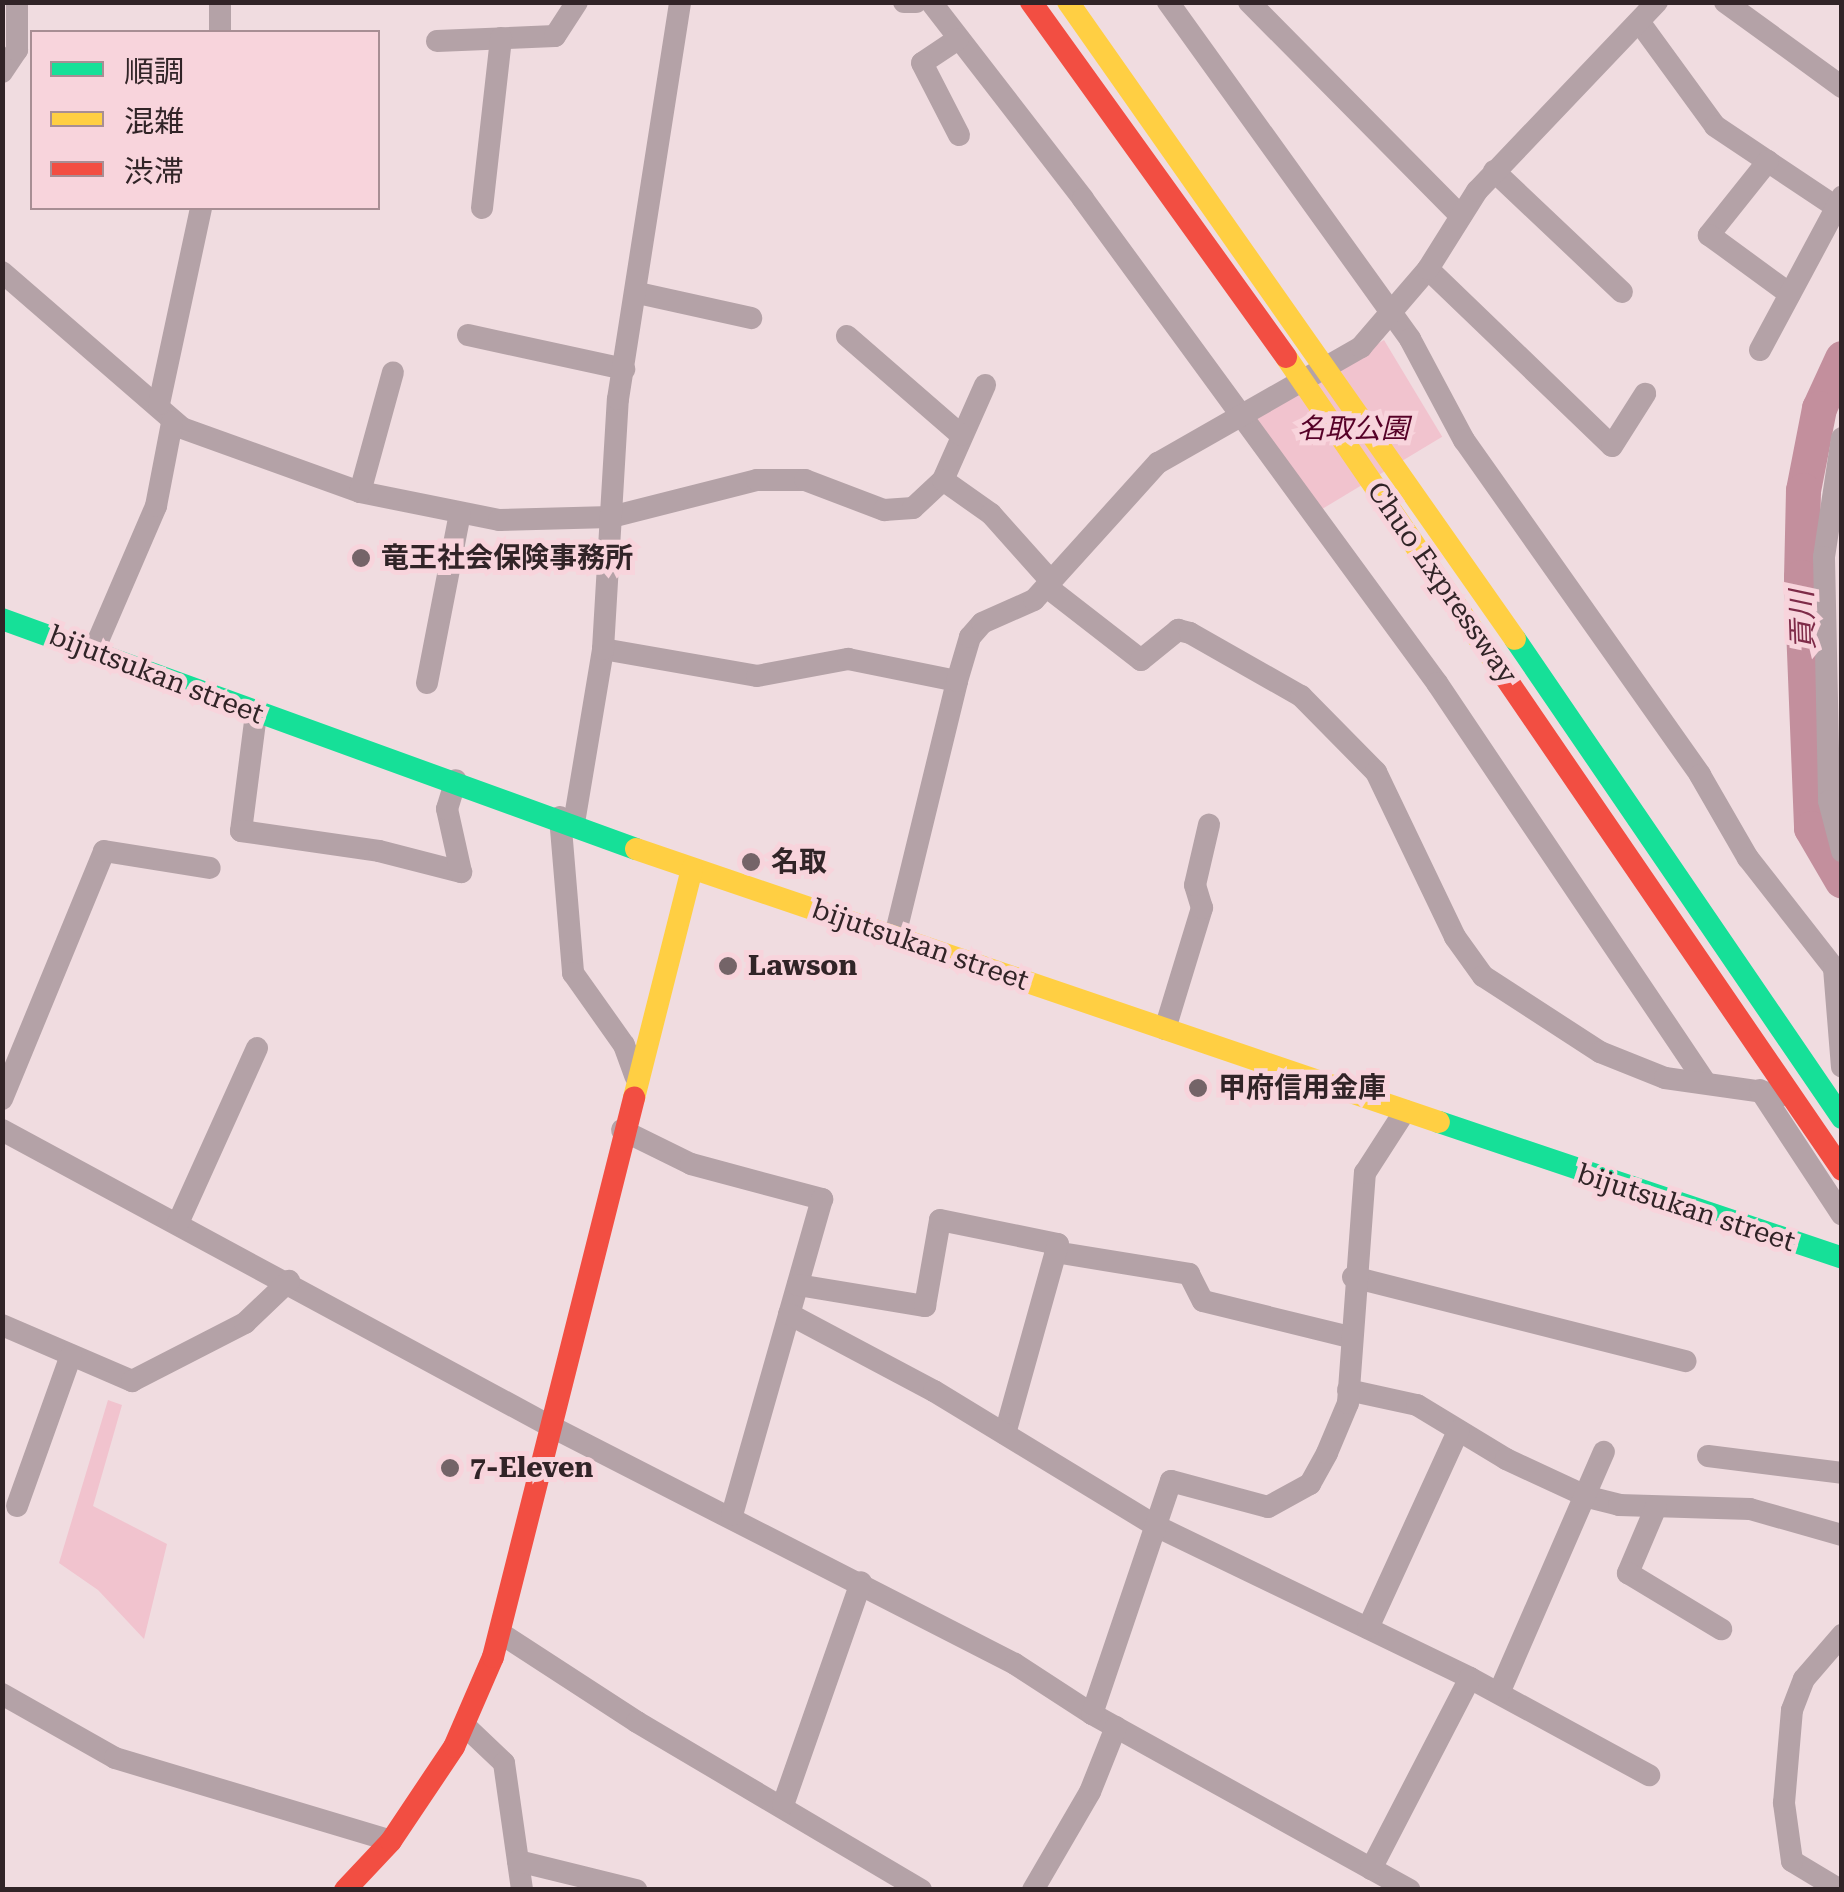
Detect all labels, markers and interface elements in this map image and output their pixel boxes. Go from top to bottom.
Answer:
legend [30,30,380,210]
text: 順調 [124,54,184,89]
text: 混雑 [124,104,184,139]
text: 渋滞 [124,154,184,189]
park label: 名取公園 [1297,412,1409,446]
street label: Chuo Expressway [1360,476,1524,690]
place label: 竜王社会保険事務所 [381,541,633,575]
marker: 竜王社会保険事務所 [350,547,372,569]
water label: 貢川 [1784,589,1822,651]
street label: bijutsukan street [44,619,268,731]
place label: 名取 [771,845,827,879]
marker: 名取 [740,851,762,873]
street label: bijutsukan street [807,892,1033,998]
place label: Lawson [748,949,857,983]
marker: Lawson [717,955,739,977]
place label: 甲府信用金庫 [1218,1071,1386,1105]
marker: 甲府信用金庫 [1187,1077,1209,1099]
street label: bijutsukan street [1573,1157,1799,1259]
place label: 7-Eleven [470,1451,593,1485]
marker: 7-Eleven [439,1457,461,1479]

